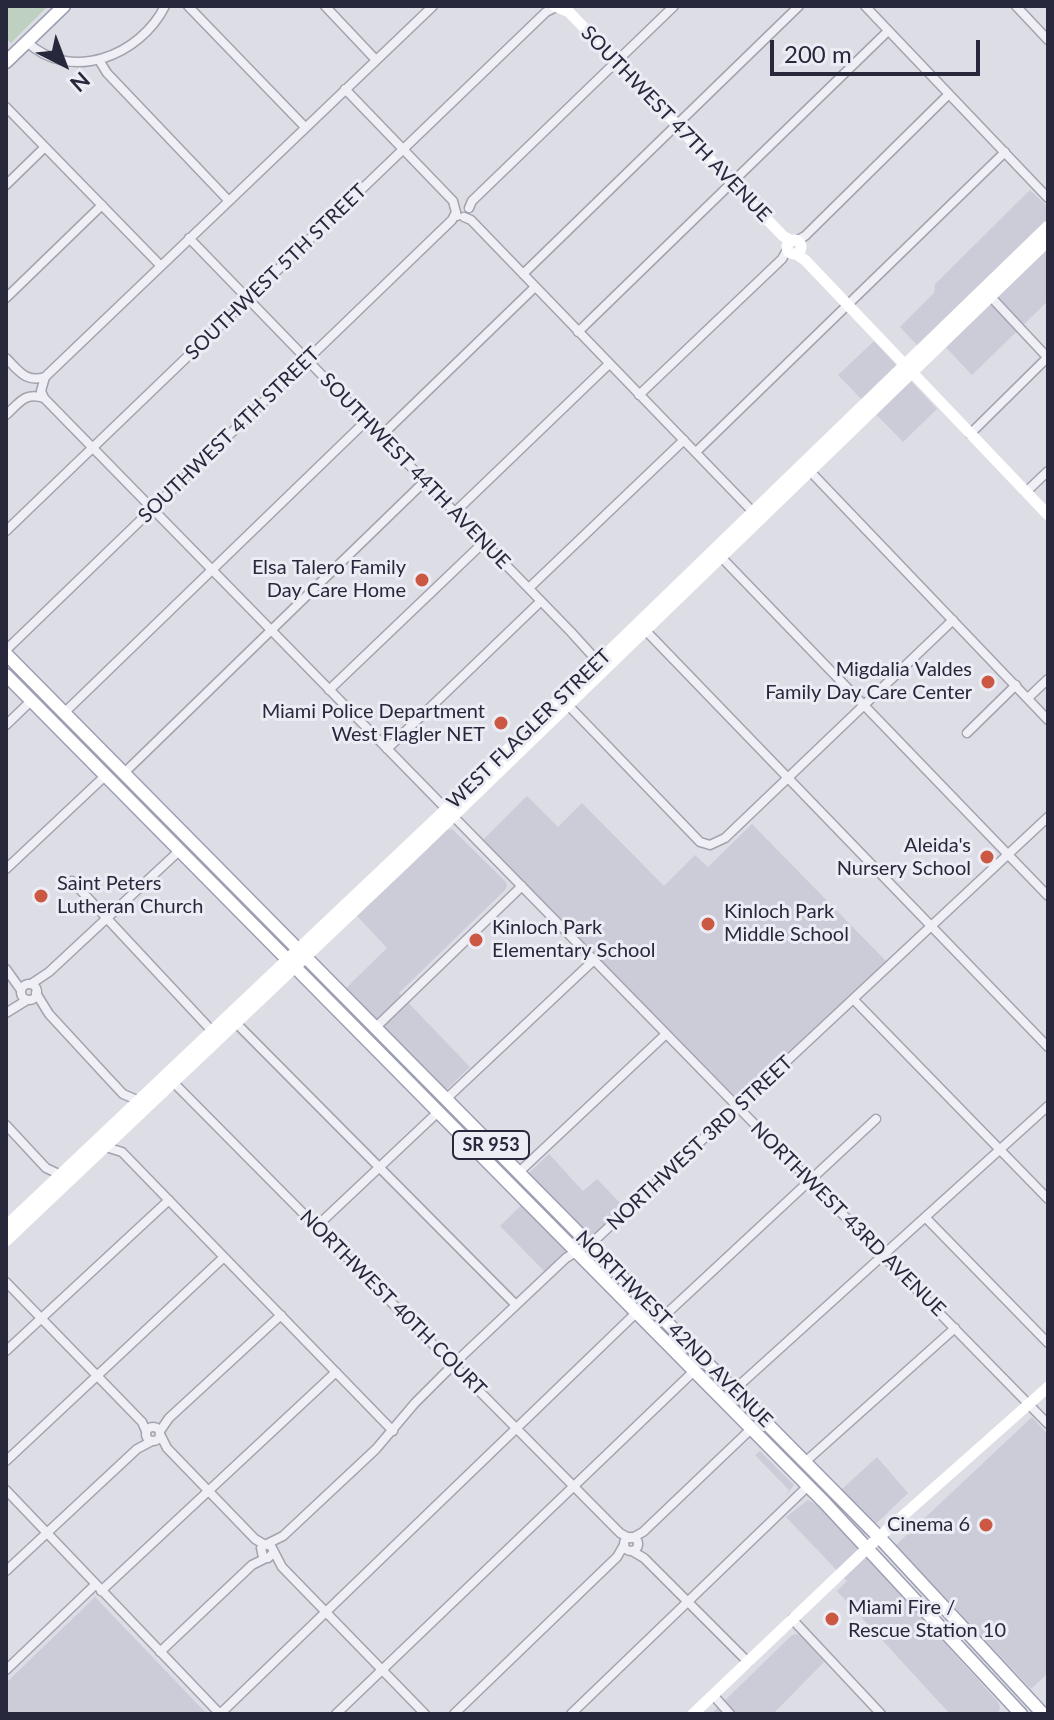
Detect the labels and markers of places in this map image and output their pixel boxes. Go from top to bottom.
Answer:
place label: Elsa Talero Family Day Care Home [252,556,406,603]
marker: Elsa Talero Family Day Care Home [413,571,431,589]
place label: Migdalia Valdes Family Day Care Center [765,658,972,705]
marker: Migdalia Valdes Family Day Care Center [979,673,997,691]
place label: Miami Police Department West Flagler NET [262,700,485,747]
marker: Miami Police Department West Flagler NET [492,714,510,732]
place label: Aleida's Nursery School [837,834,971,881]
marker: Aleida's Nursery School [978,848,996,866]
place label: Saint Peters Lutheran Church [57,872,203,919]
marker: Saint Peters Lutheran Church [32,887,50,905]
place label: Kinloch Park Middle School [724,900,849,947]
marker: Kinloch Park Middle School [699,915,717,933]
place label: Kinloch Park Elementary School [492,916,655,963]
marker: Kinloch Park Elementary School [467,931,485,949]
place label: Cinema 6 [887,1513,970,1537]
marker: Cinema 6 [977,1516,995,1534]
place label: Miami Fire / Rescue Station 10 [848,1596,1006,1643]
marker: Miami Fire / Rescue Station 10 [823,1610,841,1628]

